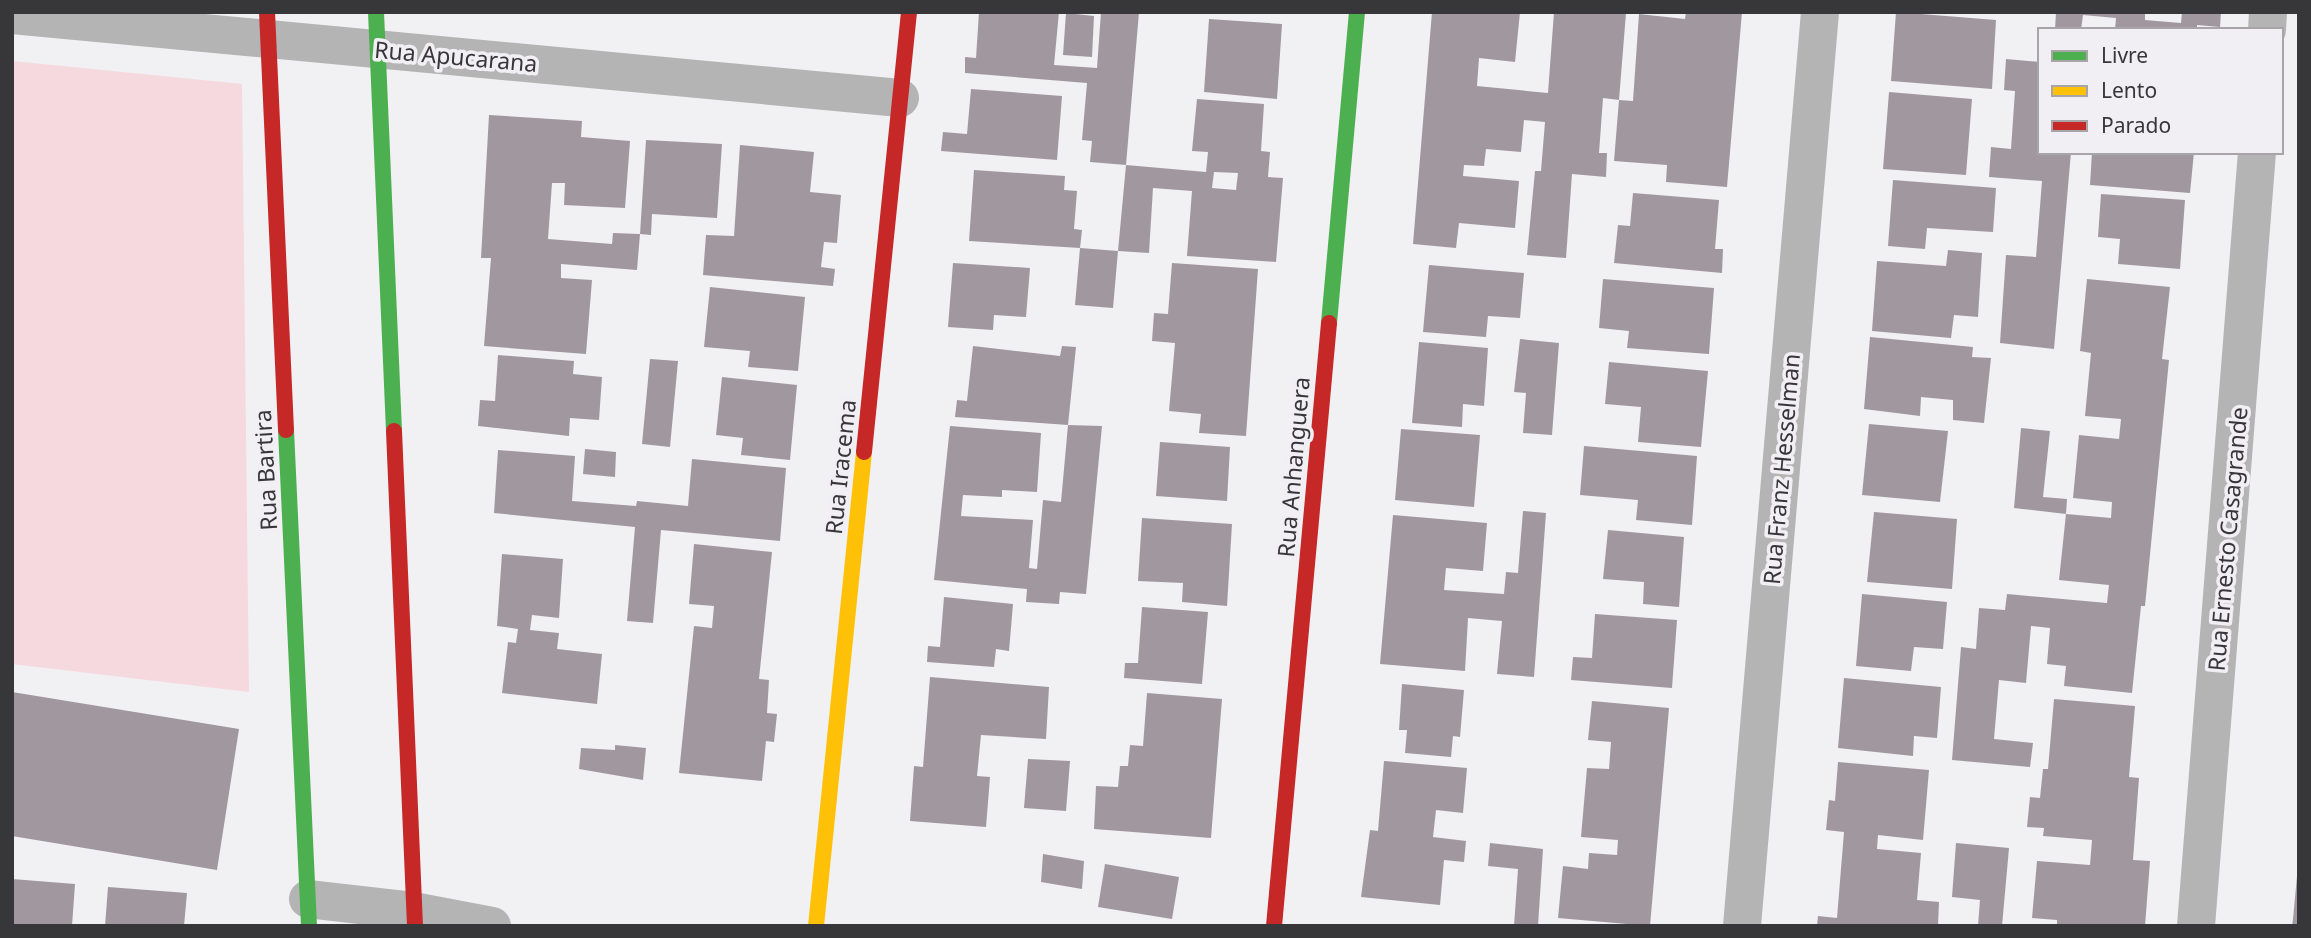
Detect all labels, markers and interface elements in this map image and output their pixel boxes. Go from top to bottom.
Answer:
legend [2038,28,2283,154]
street label: Rua Apucarana [373,33,539,79]
text: Livre [2101,41,2148,69]
text: Lento [2101,76,2157,104]
text: Parado [2101,111,2171,139]
street label: Rua Franz Hesselman [1755,352,1807,586]
street label: Rua Anhanguera [1269,375,1317,559]
street label: Rua Iracema [817,398,863,536]
street label: Rua Ernesto Casagrande [2200,406,2254,672]
street label: Rua Bartira [246,409,284,531]

